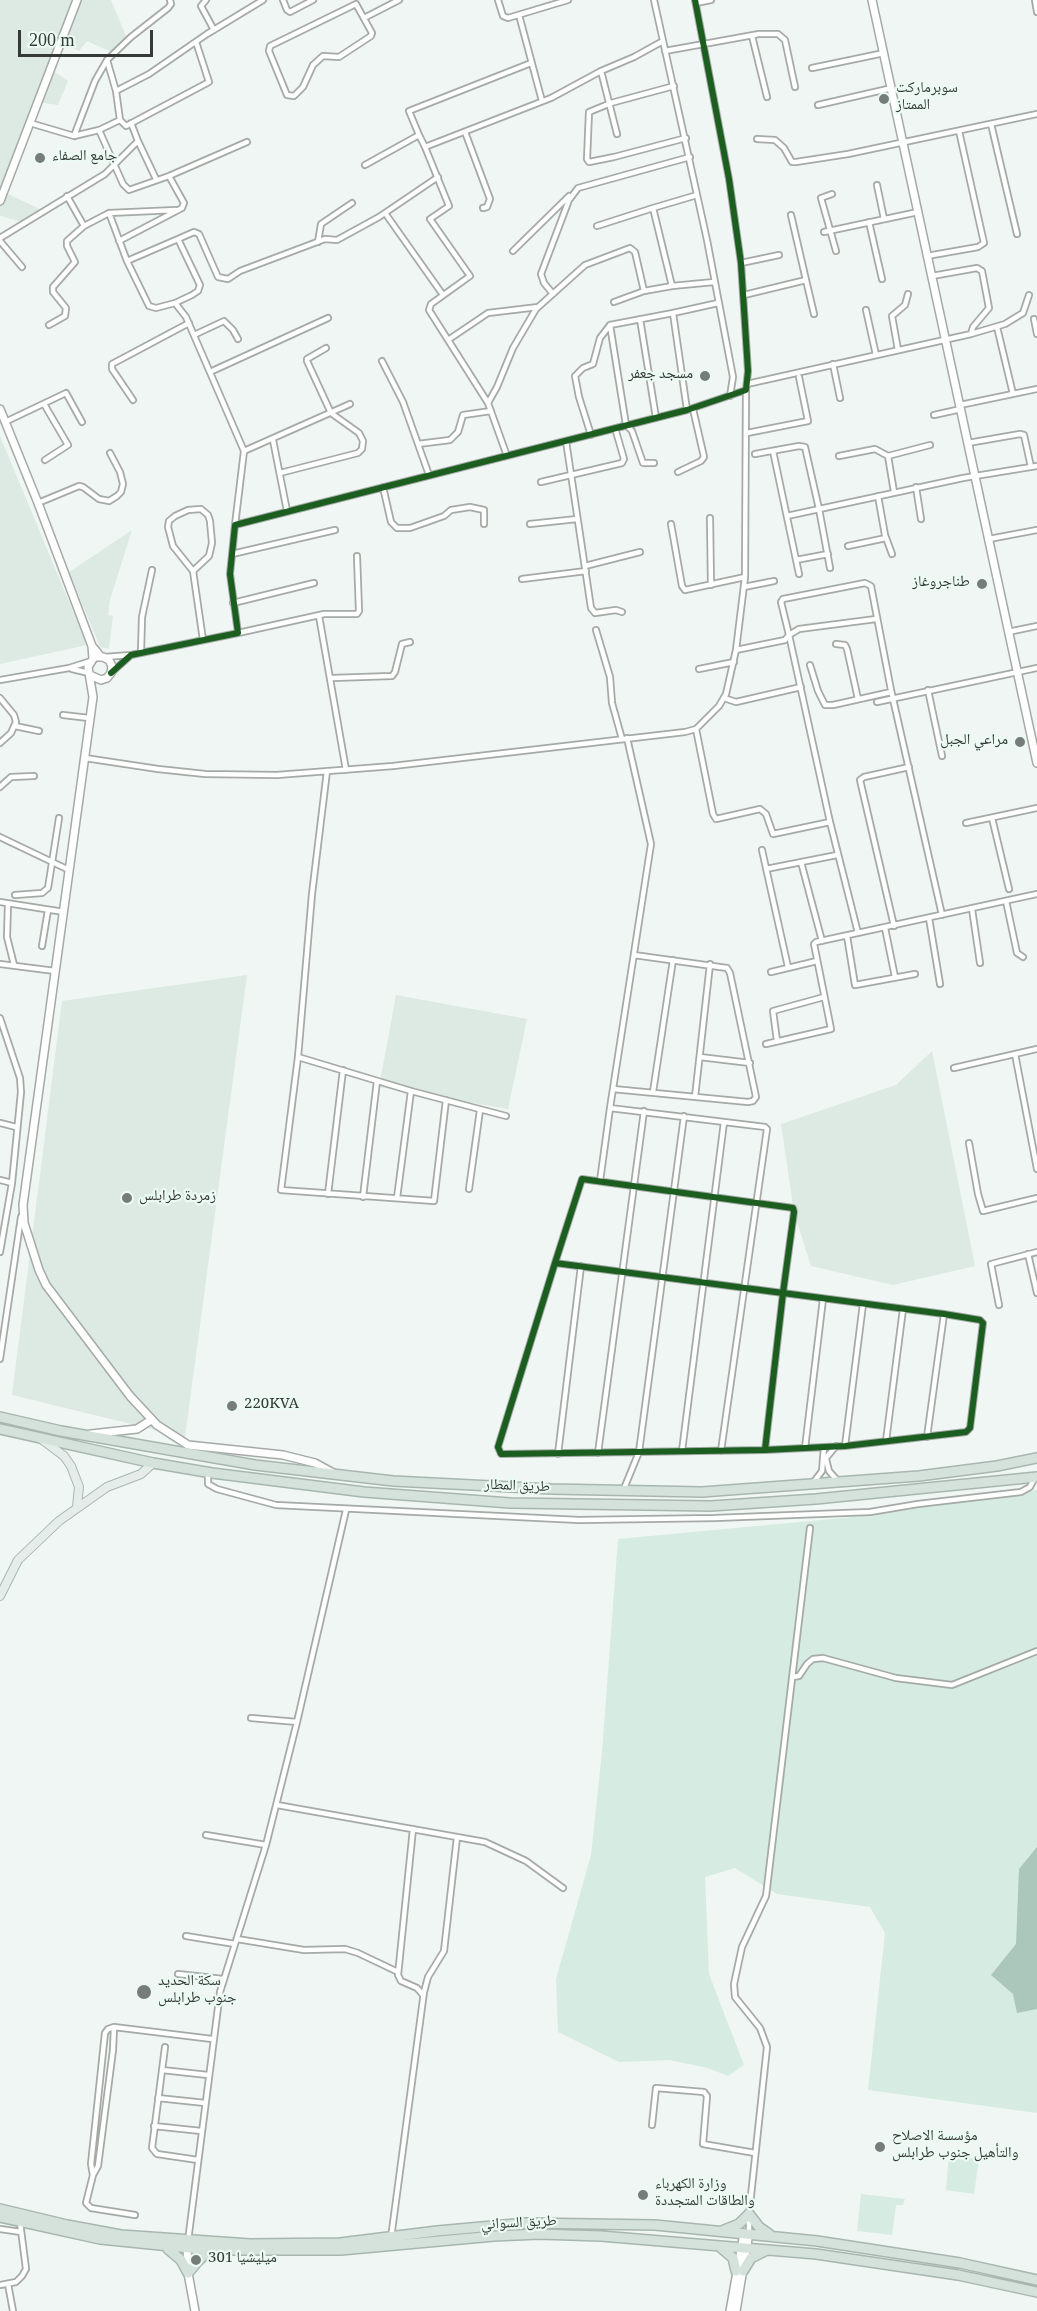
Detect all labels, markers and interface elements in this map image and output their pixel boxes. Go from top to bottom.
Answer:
scale bar [21,18,156,56]
text: 200 m [29,30,75,50]
place label: سوبرماركت الممتاز [896,81,958,116]
marker: سوبرماركت الممتاز [877,92,891,106]
place label: جامع الصفاء [52,149,117,167]
marker: جامع الصفاء [33,151,47,165]
place label: مسجد جعفر [628,367,693,385]
marker: مسجد جعفر [698,369,712,383]
place label: طناجروغاز [912,575,970,593]
marker: طناجروغاز [975,577,989,591]
place label: مراعي الجبل [940,733,1008,751]
marker: مراعي الجبل [1013,735,1027,749]
place label: زمردة طرابلس [139,1189,216,1207]
marker: زمردة طرابلس [120,1191,134,1205]
place label: 220KVA [244,1397,299,1415]
marker: 220KVA [225,1399,239,1413]
street label: طريق المطار [484,1478,550,1498]
place label: سكة الحديد جنوب طرابلس [158,1974,236,2009]
marker: سكة الحديد جنوب طرابلس [135,1983,153,2001]
place label: مؤسسة الاصلاح والتأهيل جنوب طرابلس [892,2129,1019,2164]
marker: مؤسسة الاصلاح والتأهيل جنوب طرابلس [873,2140,887,2154]
place label: وزارة الكهرباء والطاقات المتجددة [655,2177,755,2212]
marker: وزارة الكهرباء والطاقات المتجددة [636,2188,650,2202]
street label: طريق السواني [481,2214,557,2236]
place label: ميليشيا 301 [208,2251,277,2269]
marker: ميليشيا 301 [189,2253,203,2267]

